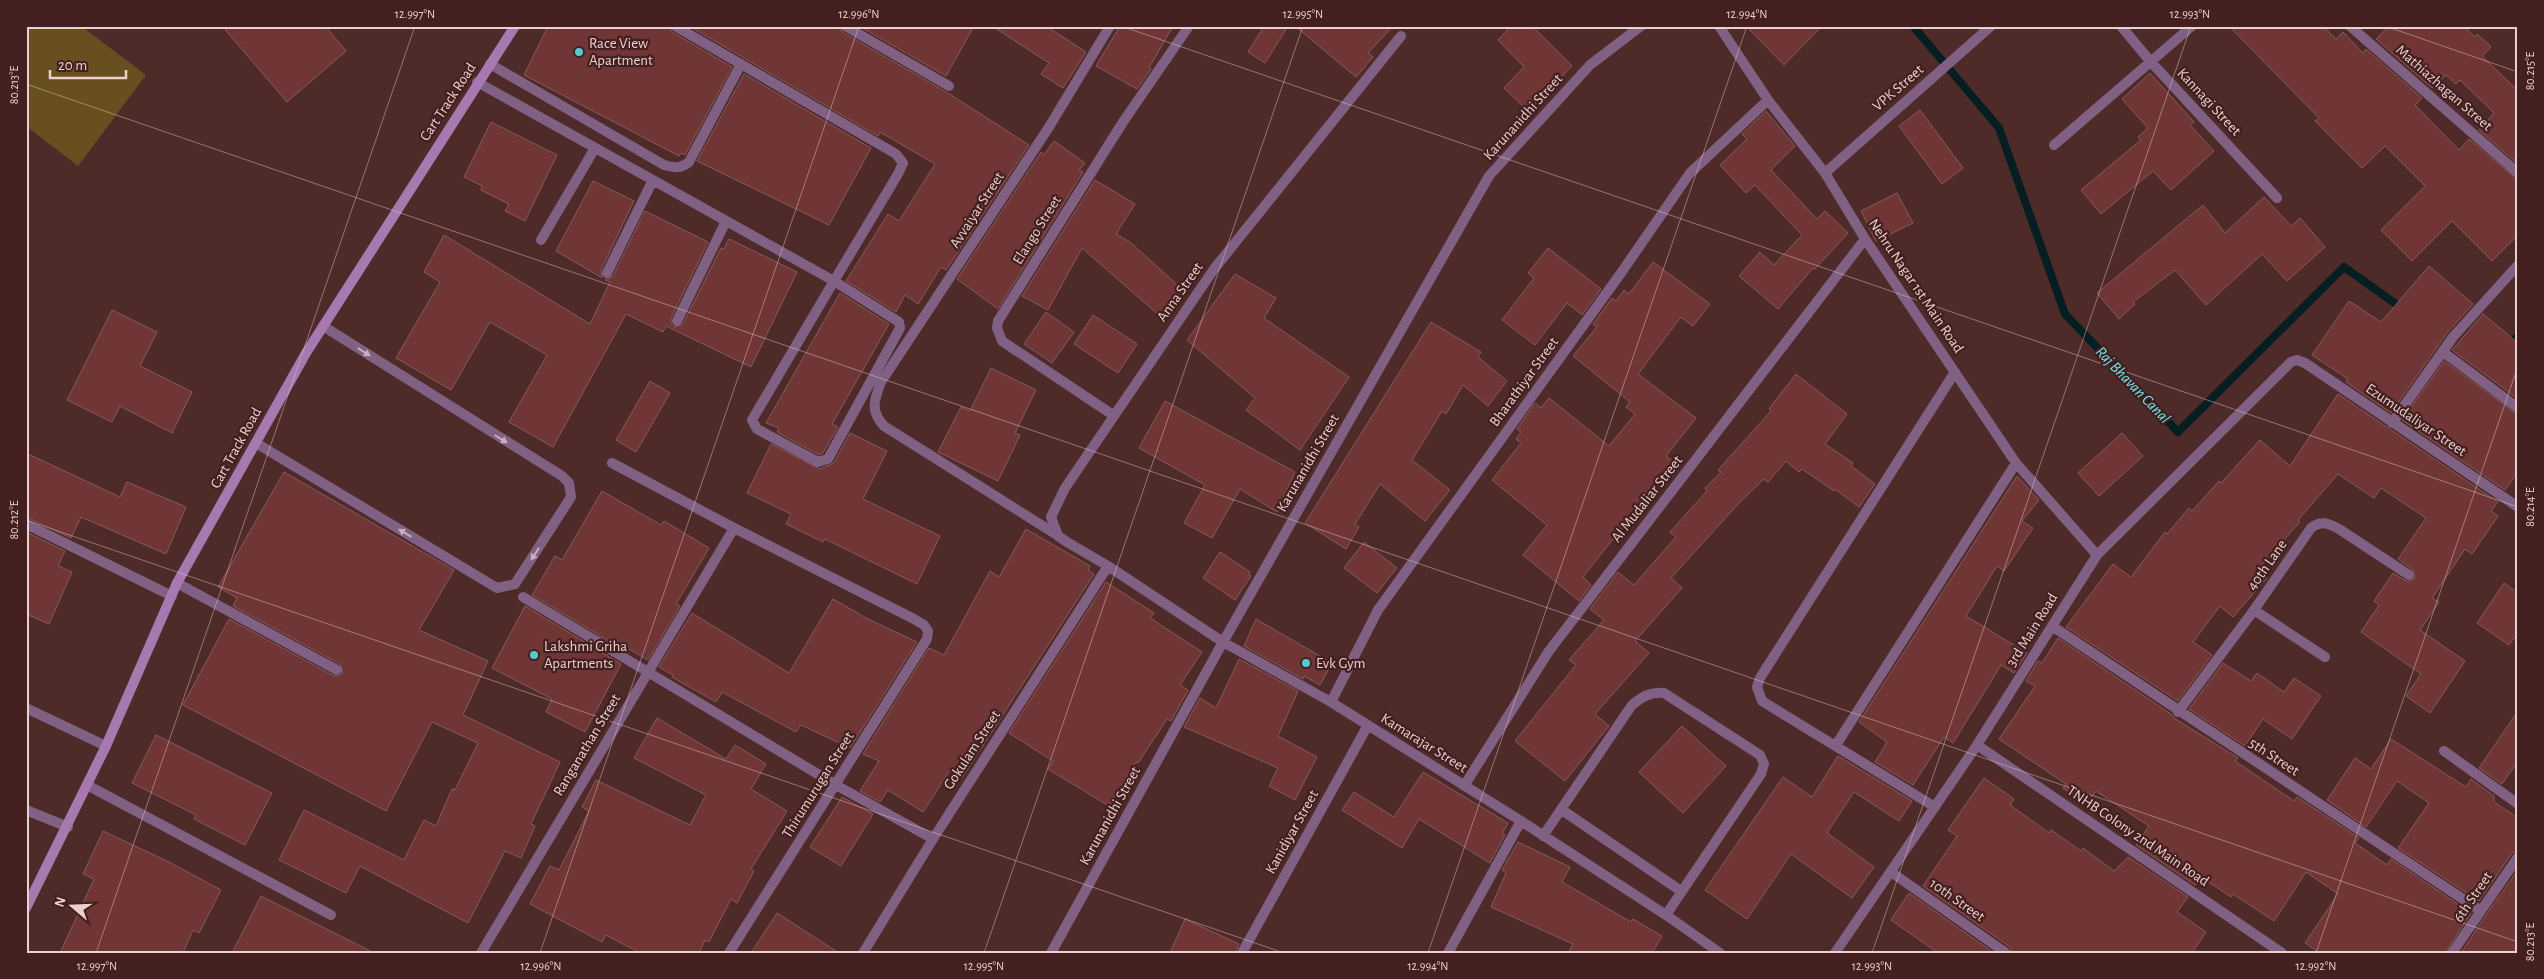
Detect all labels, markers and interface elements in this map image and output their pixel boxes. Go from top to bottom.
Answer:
text: 12.997°N [395,8,435,20]
text: 12.996°N [839,8,879,20]
text: 12.995°N [1283,8,1323,20]
text: 12.994°N [1726,8,1768,20]
text: 12.993°N [2170,8,2210,20]
place label: Race View Apartment [589,36,653,68]
street label: Mathiazhagan Street [2393,42,2495,134]
marker: Race View Apartment [573,46,585,58]
scale bar [50,48,126,80]
text: 80.215°E [2524,51,2536,90]
text: 20 m [58,58,87,73]
street label: Cart Track Road [417,60,479,144]
street label: VPK Street [1870,62,1927,114]
text: 80.213°E [8,65,20,104]
street label: Kannagi Street [2174,65,2244,139]
street label: Karunanidhi Street [1481,71,1566,163]
street label: Avvaiyar Street [947,169,1007,251]
street label: Elango Street [1010,193,1064,267]
street label: Nehru Nagar 1st Main Road [1866,216,1966,356]
street label: Anna Street [1154,259,1206,324]
street label: Bharathiyar Street [1487,335,1561,429]
water label: Raj Bhavan Canal [2092,344,2173,427]
one-way arrow [357,347,371,357]
street label: Ezumudaliyar Street [2363,381,2469,459]
street label: Cart Track Road [208,405,264,491]
street label: Karunanidhi Street [1274,411,1342,514]
one-way arrow [495,434,508,443]
street label: Al Mudaliar Street [1609,453,1686,545]
text: 80.214°E [2524,487,2536,527]
text: 80.212°E [8,500,20,540]
one-way arrow [398,529,411,538]
street label: 40th Lane [2244,537,2290,593]
one-way arrow [530,547,540,560]
street label: 3rd Main Road [2003,590,2061,669]
place label: Lakshmi Griha Apartments [544,639,627,671]
marker: Lakshmi Griha Apartments [528,649,540,661]
place label: Evk Gym [1316,656,1366,671]
marker: Evk Gym [1300,657,1312,669]
street label: Ranganathan Street [551,691,623,799]
street label: Gokulam Street [941,708,1003,792]
street label: Kamarajar Street [1378,711,1470,776]
street label: Thirumurugan Street [779,729,857,841]
street label: 5th Street [2246,735,2302,779]
street label: Karunanidhi Street [1077,764,1143,868]
street label: TNHB Colony 2nd Main Road [2064,783,2212,889]
street label: Kanidiyar Street [1263,787,1321,876]
street label: 6th Street [2451,869,2495,925]
street label: 10th Street [1927,876,1987,924]
north arrow [48,882,98,932]
text: N [52,895,69,909]
text: 80.213°E [2524,922,2536,961]
text: 12.997°N [77,960,117,972]
text: 12.996°N [521,960,561,972]
text: 12.995°N [964,960,1004,972]
text: 12.994°N [1407,960,1449,972]
text: 12.993°N [1852,960,1892,972]
text: 12.992°N [2296,960,2336,972]

